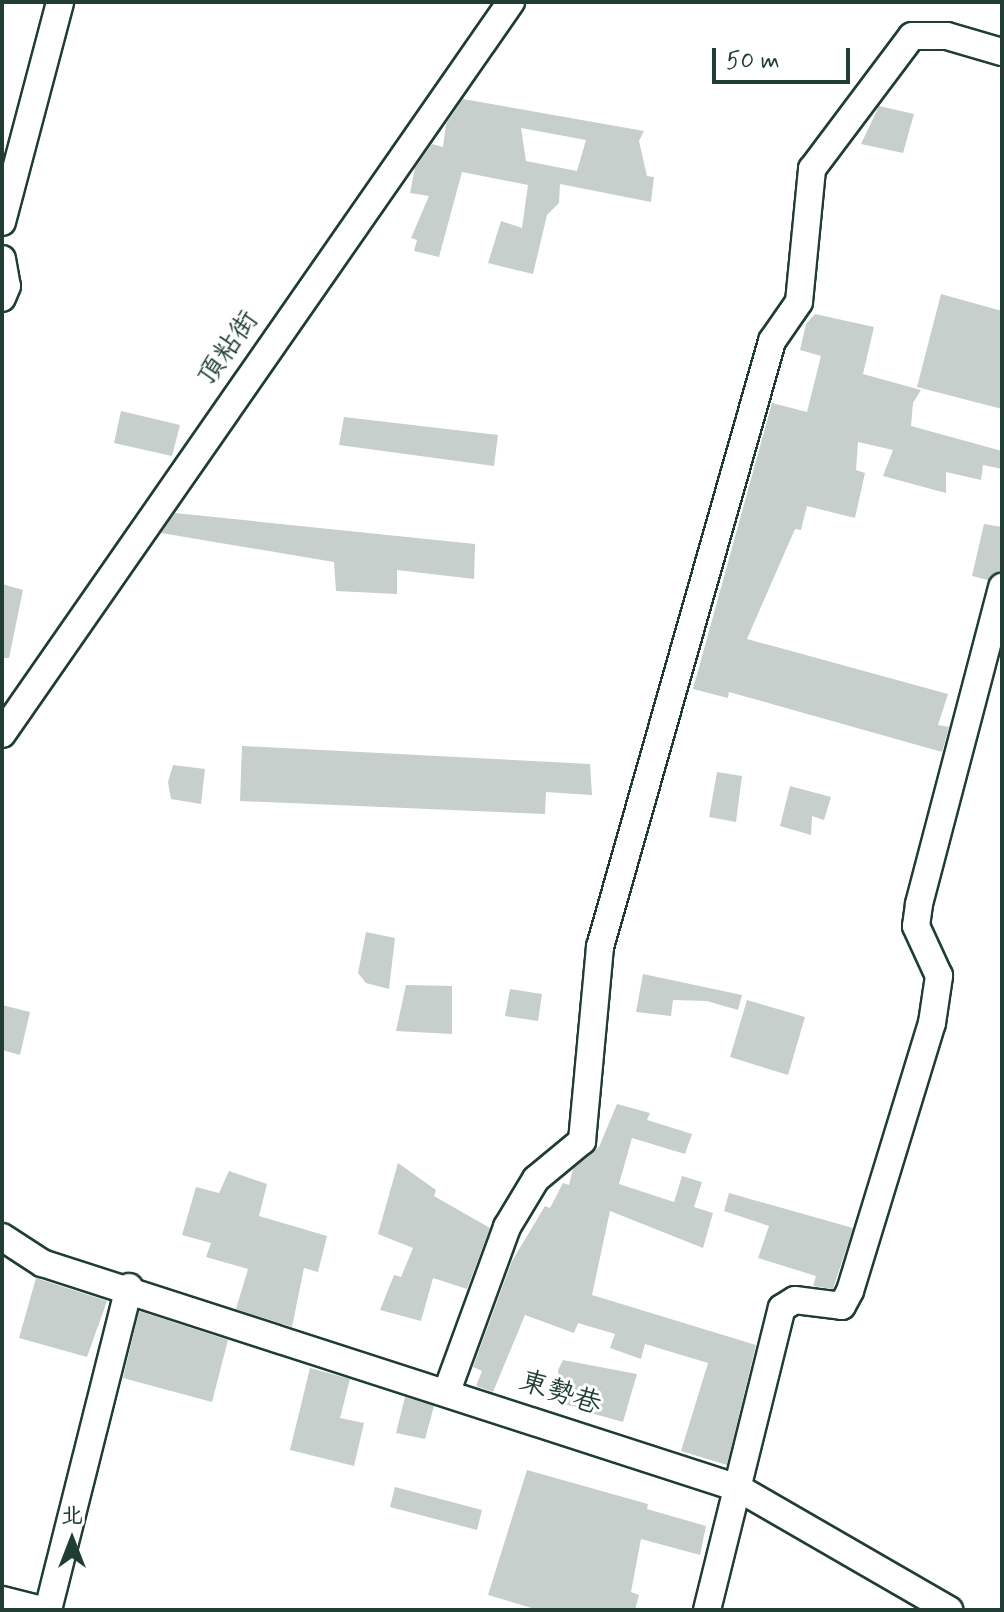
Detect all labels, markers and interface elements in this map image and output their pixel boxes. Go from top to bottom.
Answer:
scale bar [716,32,854,82]
text: 50 m [726,46,780,77]
street label: 頂粘街 [191,305,267,393]
street label: 東勢巷 [515,1365,605,1423]
north arrow [32,1500,112,1580]
text: 北 [61,1502,83,1530]

